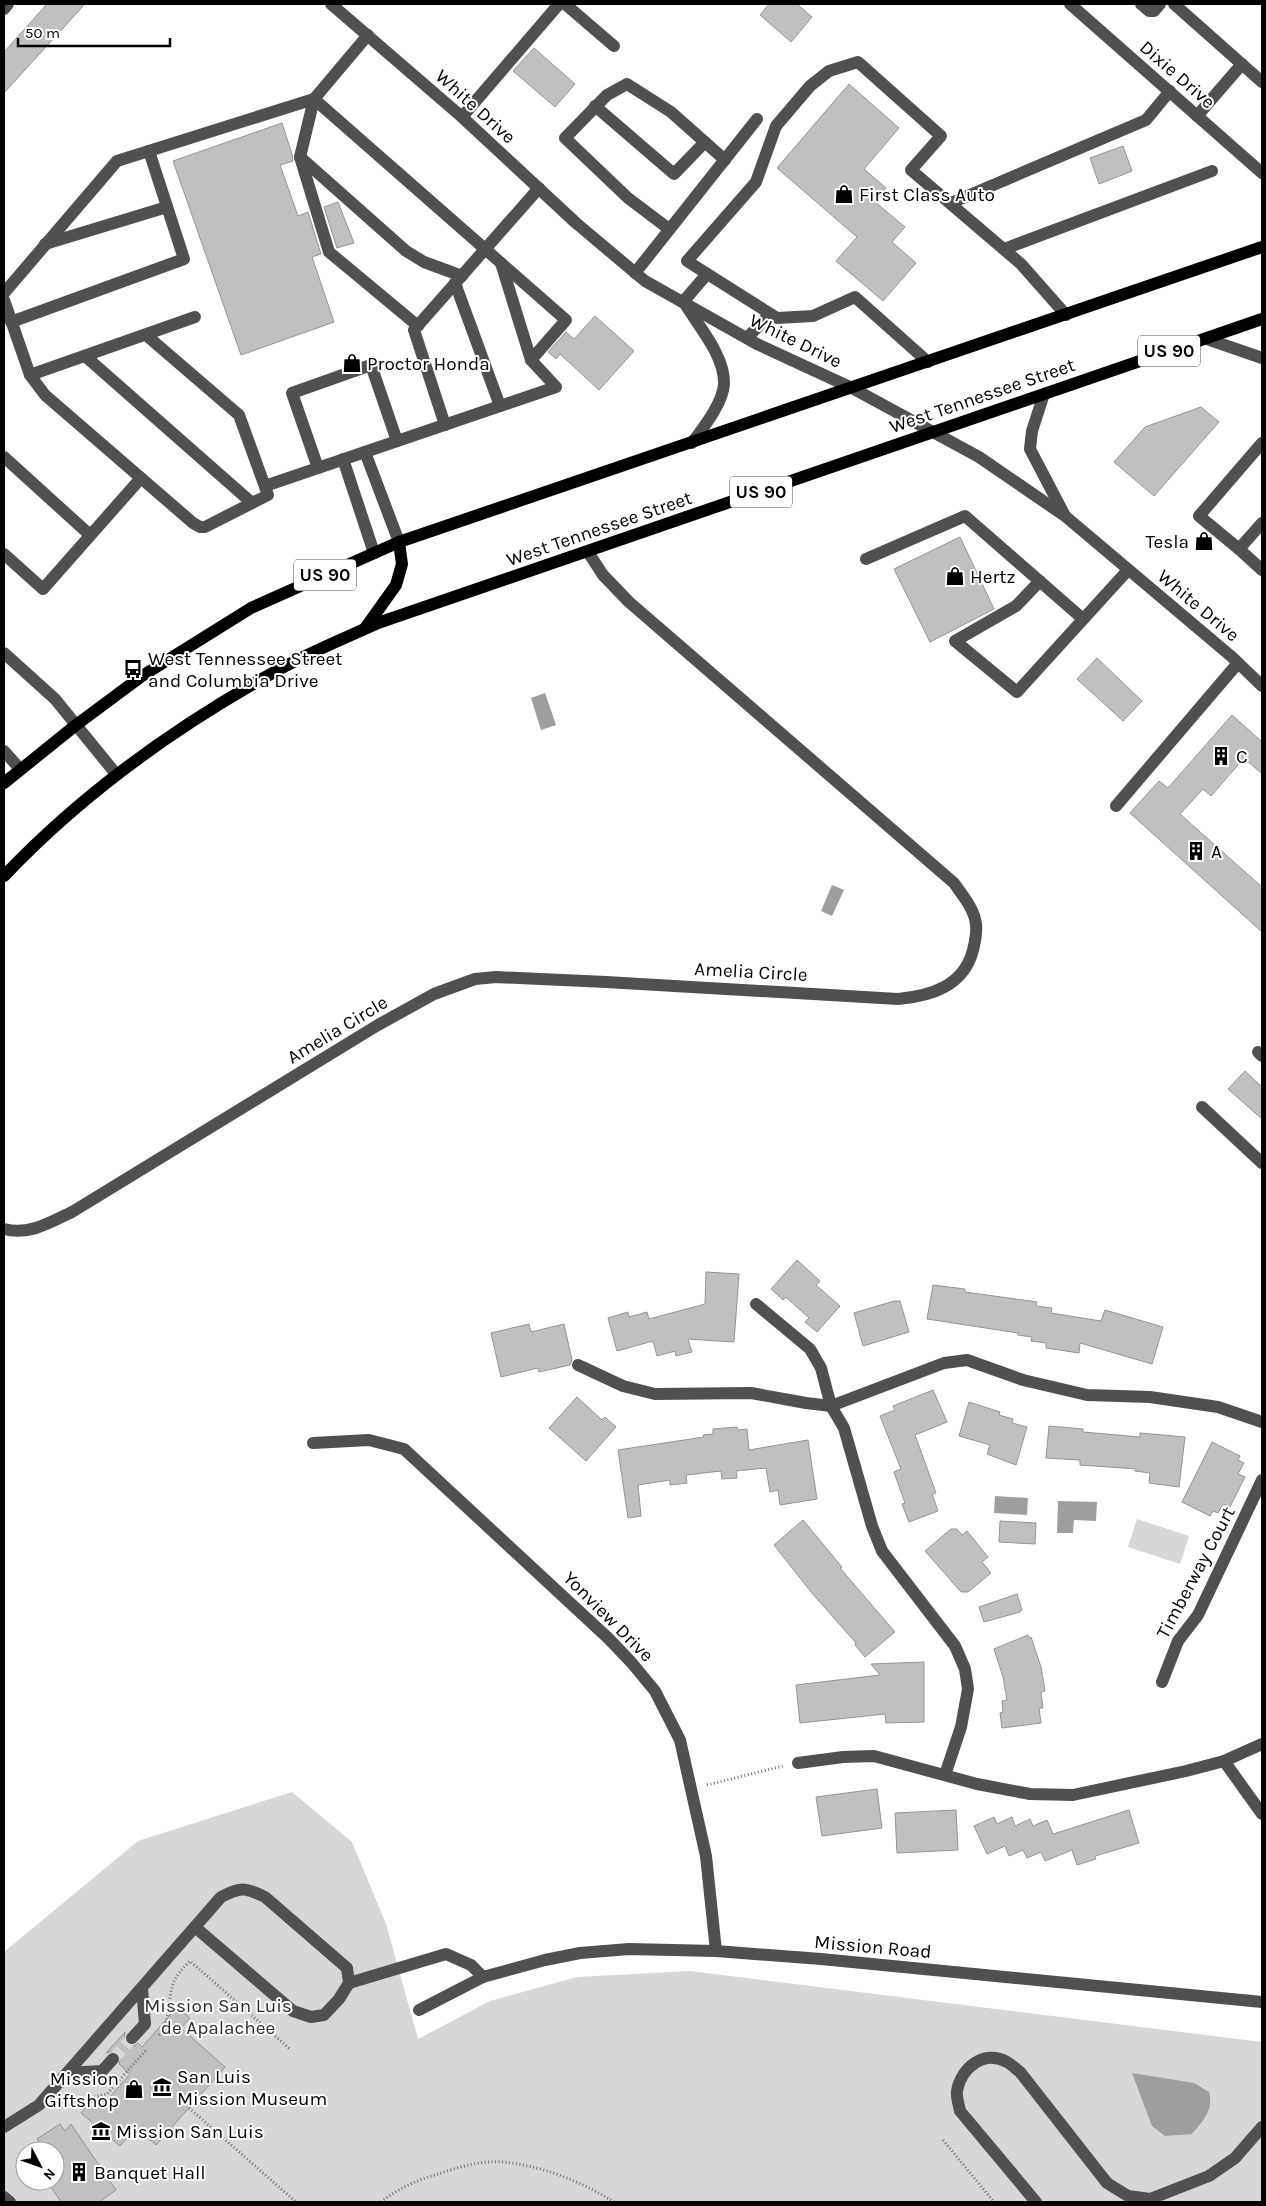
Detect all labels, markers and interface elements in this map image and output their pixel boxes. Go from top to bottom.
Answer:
scale bar [18,15,170,47]
text: 50 m [25,24,60,42]
street label: Dixie Drive [1135,36,1219,113]
street label: White Drive [431,65,520,148]
shop icon: First Class Auto [833,183,855,205]
place label: First Class Auto [859,184,995,206]
street label: White Drive [746,309,845,373]
road number: US 90 [1138,336,1200,366]
shop icon: Proctor Honda [341,352,363,374]
place label: Proctor Honda [367,353,490,375]
street label: West Tennessee Street [887,354,1078,438]
road number: US 90 [730,477,792,508]
street label: West Tennessee Street [504,487,695,571]
shop icon: Tesla [1193,530,1215,552]
place label: Tesla [1145,531,1189,553]
road number: US 90 [294,560,356,590]
shop icon: Hertz [944,565,966,587]
street label: White Drive [1153,565,1244,646]
place label: Hertz [970,566,1016,588]
place label: West Tennessee Street and Columbia Drive [148,648,342,692]
bus stop icon: West Tennessee Street and Columbia Drive [122,658,144,680]
building icon: C [1210,745,1232,767]
place label: C [1236,746,1248,768]
building icon: A [1185,840,1207,862]
place label: A [1211,841,1222,863]
street label: Amelia Circle [694,958,808,986]
street label: Amelia Circle [283,991,392,1069]
street label: Timberway Court [1152,1503,1240,1642]
street label: Yonview Drive [559,1567,658,1666]
street label: Mission Road [813,1931,932,1963]
park label: Mission San Luis de Apalachee [144,1995,292,2039]
place label: San Luis Mission Museum [177,2066,327,2110]
place label: Mission Giftshop [45,2068,119,2112]
museum icon: San Luis Mission Museum [151,2076,173,2098]
shop icon: Mission Giftshop [123,2078,145,2100]
museum icon: Mission San Luis [90,2120,112,2142]
place label: Mission San Luis [116,2121,264,2143]
north arrow [15,2141,65,2191]
building icon: Banquet Hall [68,2161,90,2183]
place label: Banquet Hall [94,2162,206,2184]
text: N [40,2165,59,2184]

